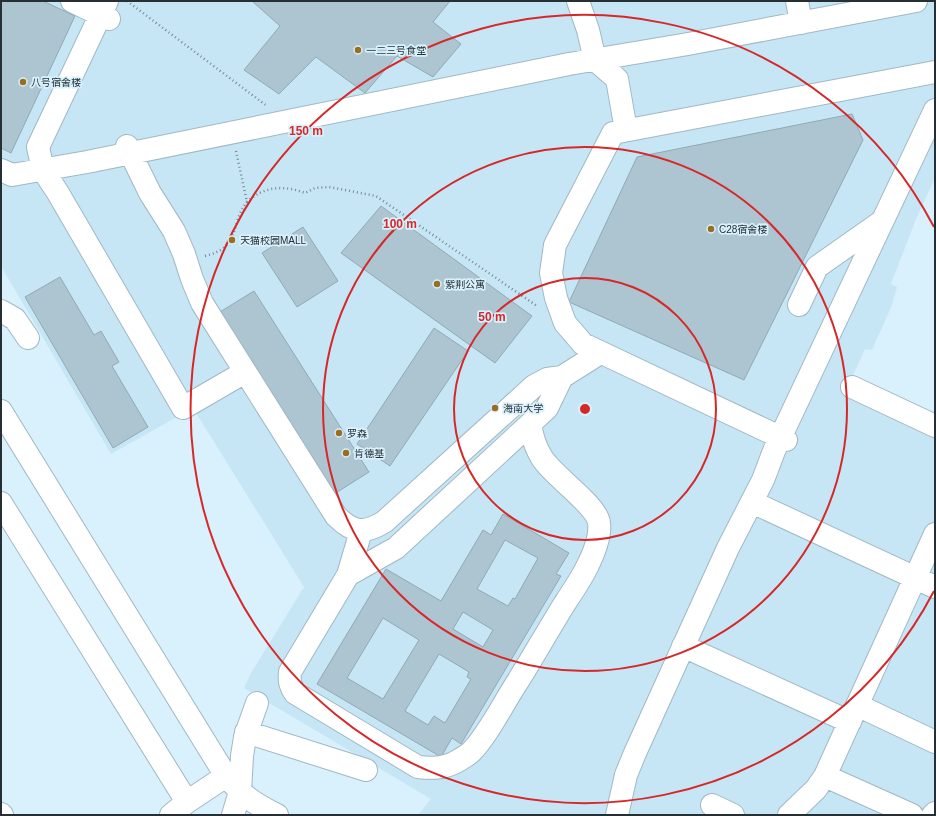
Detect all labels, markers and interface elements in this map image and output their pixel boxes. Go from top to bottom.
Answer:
marker: 一二三号食堂 [353,45,363,55]
place label: 一二三号食堂 [366,45,426,56]
marker: 八号宿舍楼 [18,77,28,87]
place label: 八号宿舍楼 [31,77,81,88]
text: 150 m [289,124,323,138]
text: 100 m [383,217,417,231]
marker: C28宿舍楼 [706,224,716,234]
place label: C28宿舍楼 [719,224,767,235]
marker: 天猫校园MALL [227,235,237,245]
place label: 天猫校园MALL [240,235,307,246]
marker: 紫荆公寓 [432,279,442,289]
place label: 紫荆公寓 [445,279,485,290]
text: 50 m [478,310,506,324]
centre of rings [578,402,592,416]
marker: 海南大学 [490,403,500,413]
place label: 海南大学 [503,403,543,414]
marker: 罗森 [334,428,344,438]
place label: 罗森 [347,428,367,439]
marker: 肯德基 [341,448,351,458]
place label: 肯德基 [354,448,384,459]

